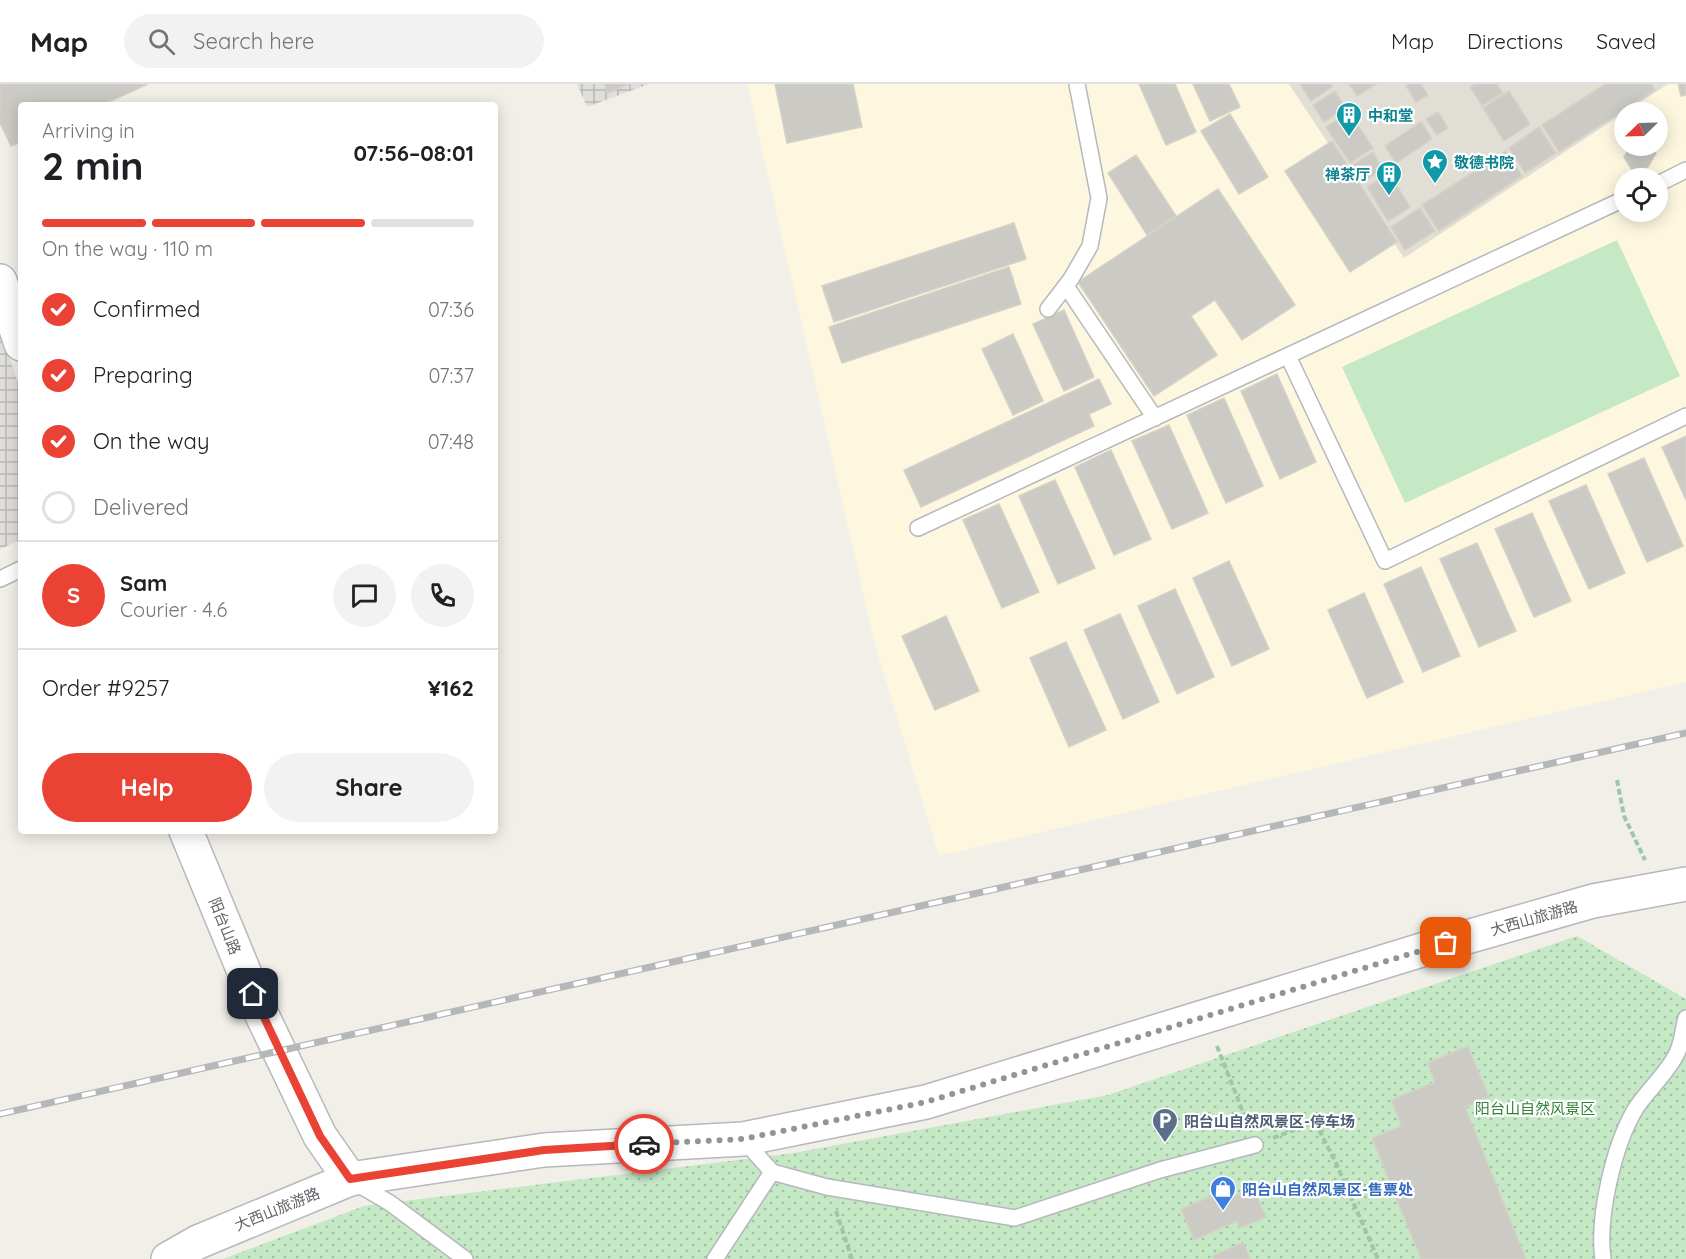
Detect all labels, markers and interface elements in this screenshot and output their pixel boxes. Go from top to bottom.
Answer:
search box [124,14,544,68]
text: Map [30,24,88,59]
icon: search [145,25,178,58]
text: Search here [193,27,315,55]
text: Map [1391,28,1434,54]
text: Directions [1467,28,1563,54]
text: Saved [1596,28,1656,54]
building icon: 中和堂 [1334,100,1364,138]
north arrow [1614,102,1668,156]
map controls [1614,102,1668,222]
place label: 中和堂 [1368,106,1413,125]
text: Arriving in [42,118,135,143]
text: 07:56–08:01 [353,139,474,167]
text: 2 min [42,141,144,190]
place icon: 敬德书院 [1420,147,1450,185]
place label: 敬德书院 [1454,153,1514,172]
building icon: 禅茶厅 [1374,159,1404,197]
place label: 禅茶厅 [1325,165,1370,184]
button: locate [1614,168,1668,222]
text: On the way · 110 m [42,236,213,261]
icon: check [42,293,75,326]
text: Confirmed [93,295,200,323]
text: 07:36 [428,297,474,322]
icon: check [42,359,75,392]
text: Preparing [93,361,193,389]
text: 07:37 [428,363,474,388]
icon: check [42,425,75,458]
text: On the way [93,427,209,455]
text: 07:48 [428,429,474,454]
text: Delivered [93,493,189,521]
button: chat [333,564,396,627]
button: phone [411,564,474,627]
text: Sam [120,569,167,597]
text: S [67,581,80,609]
text: Courier · 4.6 [120,597,227,622]
text: Order #9257 [42,674,169,702]
text: ¥162 [428,674,474,702]
button: Help [42,753,252,822]
button: Share [264,753,474,822]
street label: 阳台山路 [205,895,245,957]
street label: 大西山旅游路 [1488,896,1580,940]
pin [1420,917,1471,968]
icon: bag [1429,926,1462,959]
pin [227,968,278,1019]
icon: home [236,977,269,1010]
park label: 阳台山自然风景区 [1475,1099,1595,1118]
parking icon: 阳台山自然风景区-停车场 [1150,1106,1180,1144]
place label: 阳台山自然风景区-停车场 [1184,1112,1355,1131]
courier [614,1114,674,1174]
icon: car [628,1128,661,1161]
shop icon: 阳台山自然风景区-售票处 [1208,1174,1238,1212]
place label: 阳台山自然风景区-售票处 [1242,1180,1413,1199]
street label: 大西山旅游路 [232,1183,322,1235]

